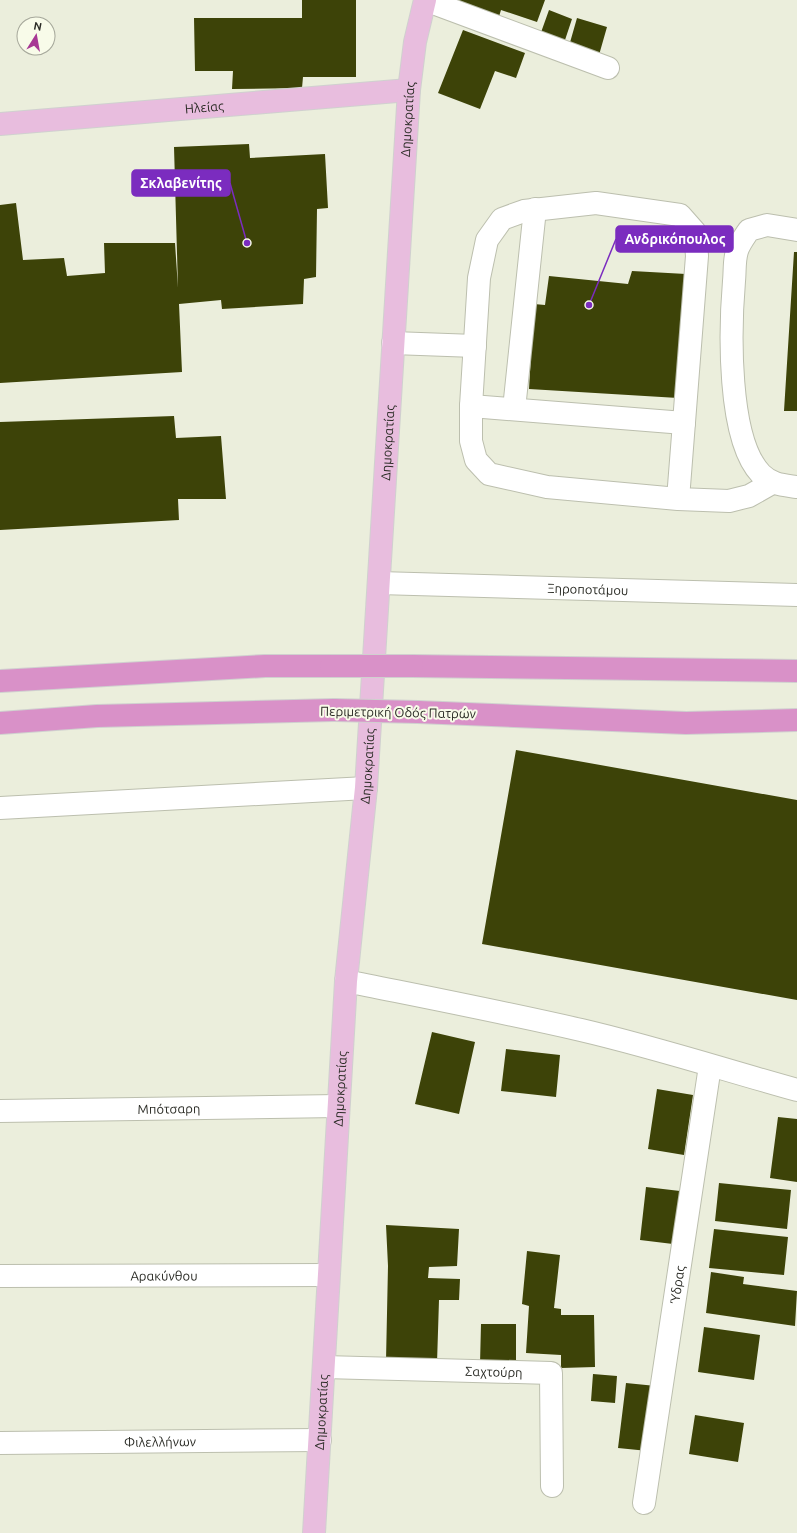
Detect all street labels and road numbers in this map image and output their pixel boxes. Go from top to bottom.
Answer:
street label: Δημοκρατίας [398,81,418,157]
street label: Ηλείας [184,98,225,116]
street label: Δημοκρατίας [378,404,398,481]
street label: Ξηροποτάμου [547,581,629,597]
street label: Περιμετρική Οδός Πατρών [320,704,477,721]
street label: Δημοκρατίας [357,728,378,804]
street label: Δημοκρατίας [331,1050,350,1127]
street label: Μπότσαρη [137,1101,201,1116]
street label: Ύδρας [667,1265,688,1305]
street label: Αρακύνθου [130,1268,198,1283]
street label: Σαχτούρη [465,1364,523,1379]
street label: Δημοκρατίας [312,1374,331,1450]
street label: Φιλελλήνων [124,1434,197,1449]

